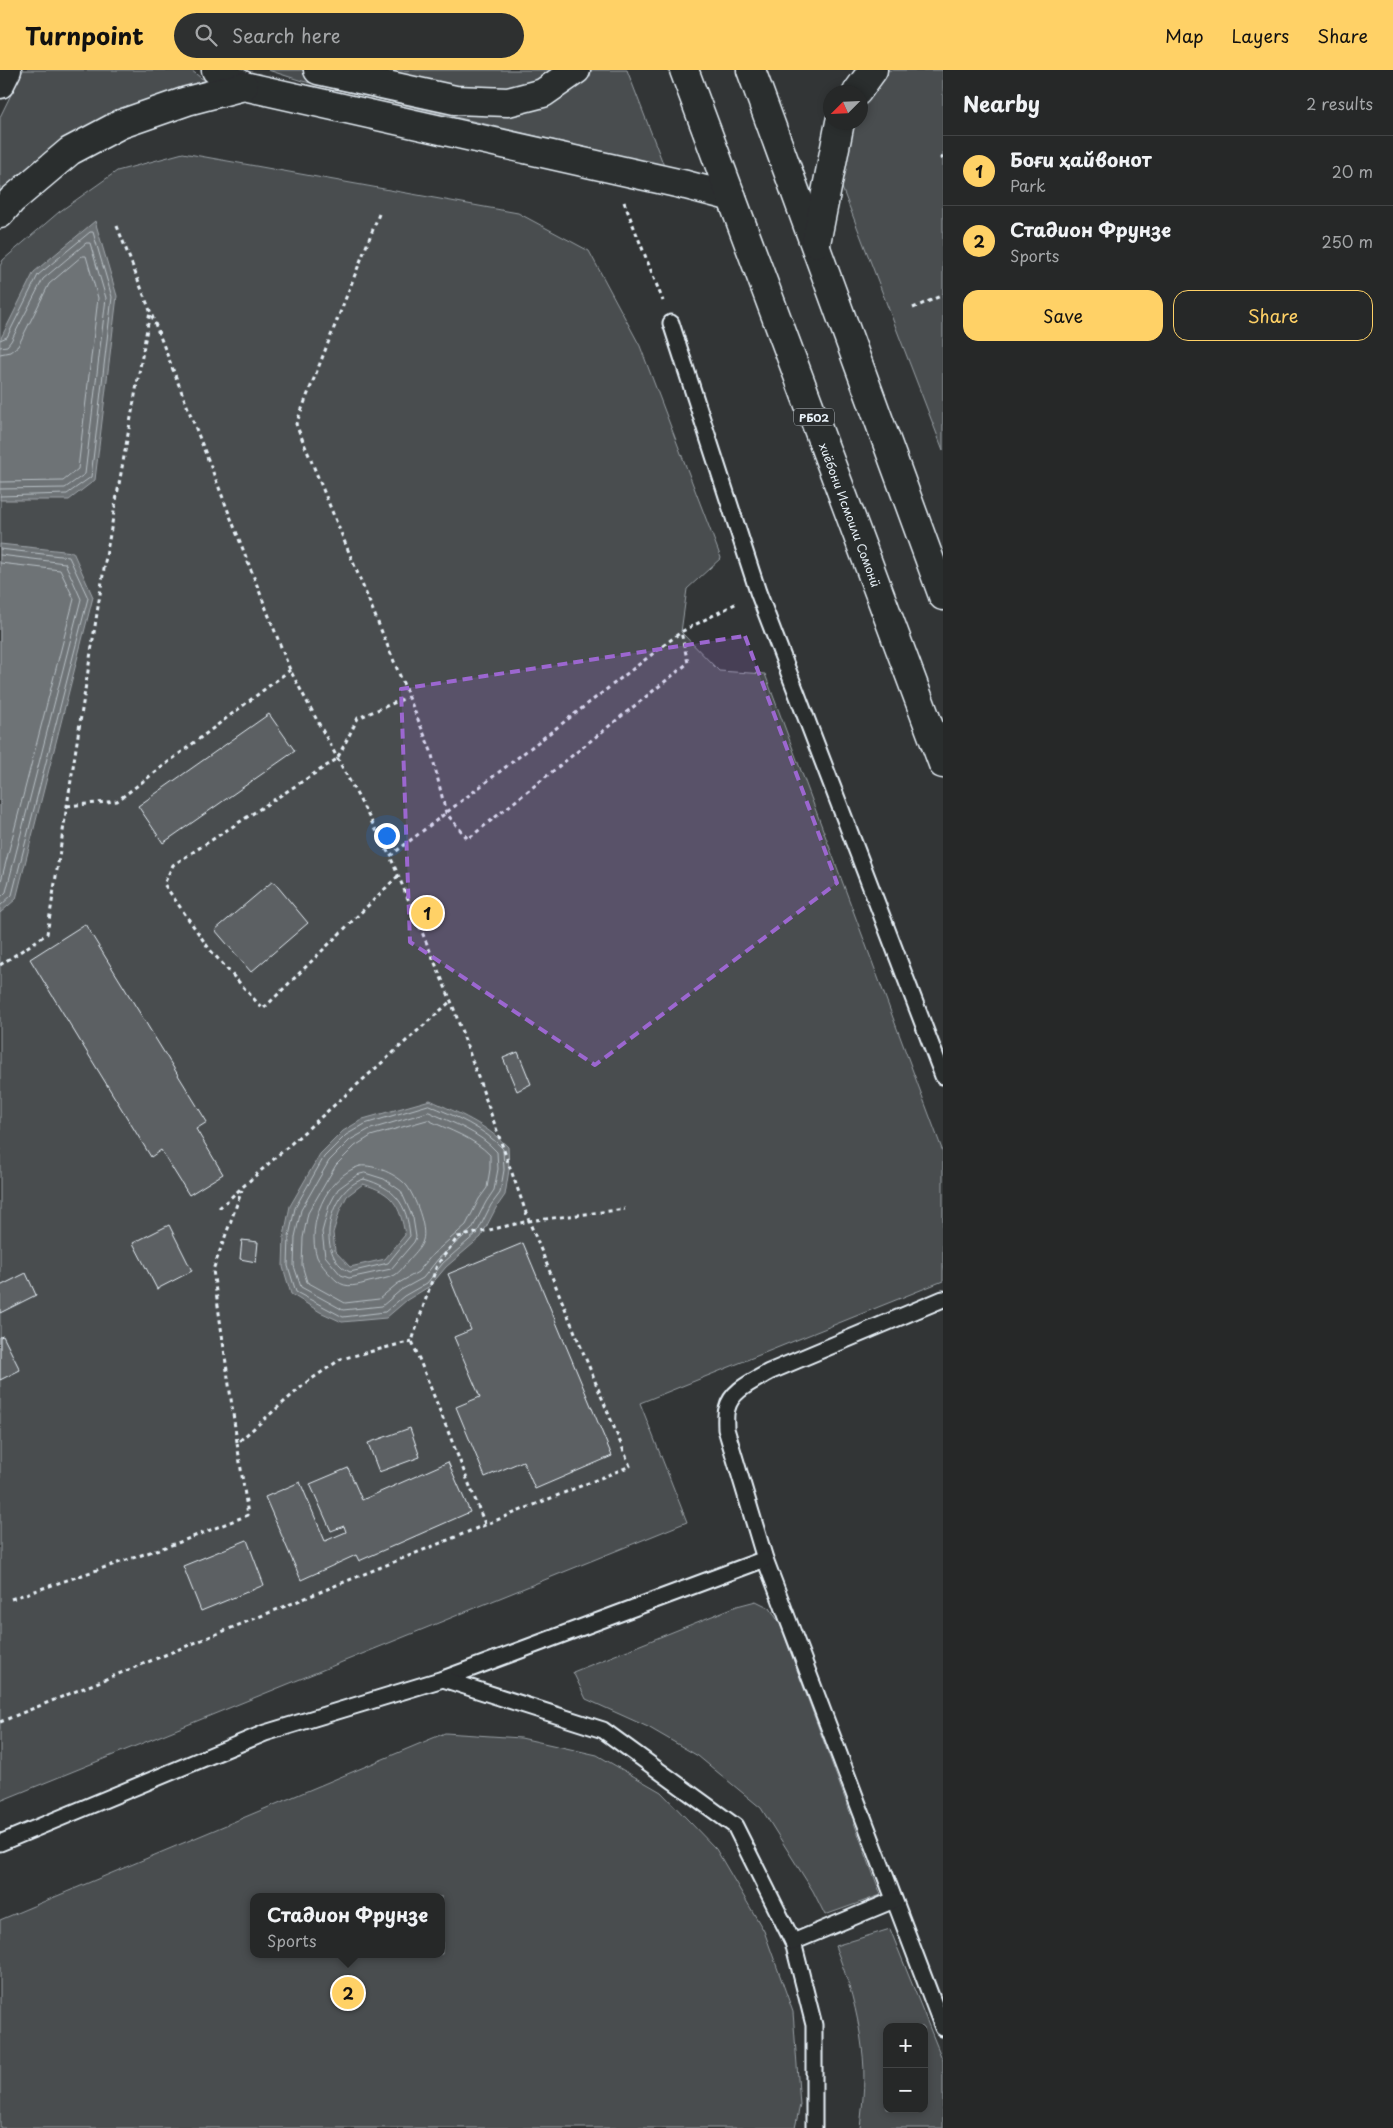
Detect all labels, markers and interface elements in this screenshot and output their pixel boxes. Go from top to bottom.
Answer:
search box [174,13,524,58]
text: Turnpoint [25,17,144,53]
icon: search [192,21,220,49]
text: Search here [232,21,341,49]
text: Map [1165,22,1204,49]
text: Layers [1232,22,1289,49]
text: Share [1317,22,1368,49]
north arrow [823,85,868,130]
text: Nearby [963,87,1040,119]
text: 2 results [1306,91,1373,115]
text: Боғи ҳайвонот [1010,145,1152,173]
text: 1 [975,159,983,183]
text: 20 m [1332,159,1373,183]
text: Park [1010,173,1046,197]
text: Стадион Фрунзе [1010,215,1171,243]
text: 2 [973,229,985,253]
text: 250 m [1322,229,1373,253]
text: Sports [1010,243,1059,267]
button: Save [963,290,1163,341]
button: Share [1173,290,1373,341]
road number: РБ02 [794,408,834,426]
street label: хиёбони Исмоили Сомонӣ [815,440,885,590]
your location [374,823,400,849]
pin: 1 [411,894,443,932]
popup [250,1893,445,1958]
text: Стадион Фрунзе [267,1900,428,1928]
text: Sports [267,1928,316,1952]
pin: 2 [332,1974,364,2012]
map controls [883,2023,928,2113]
button: + [883,2023,928,2068]
button: − [883,2068,928,2113]

